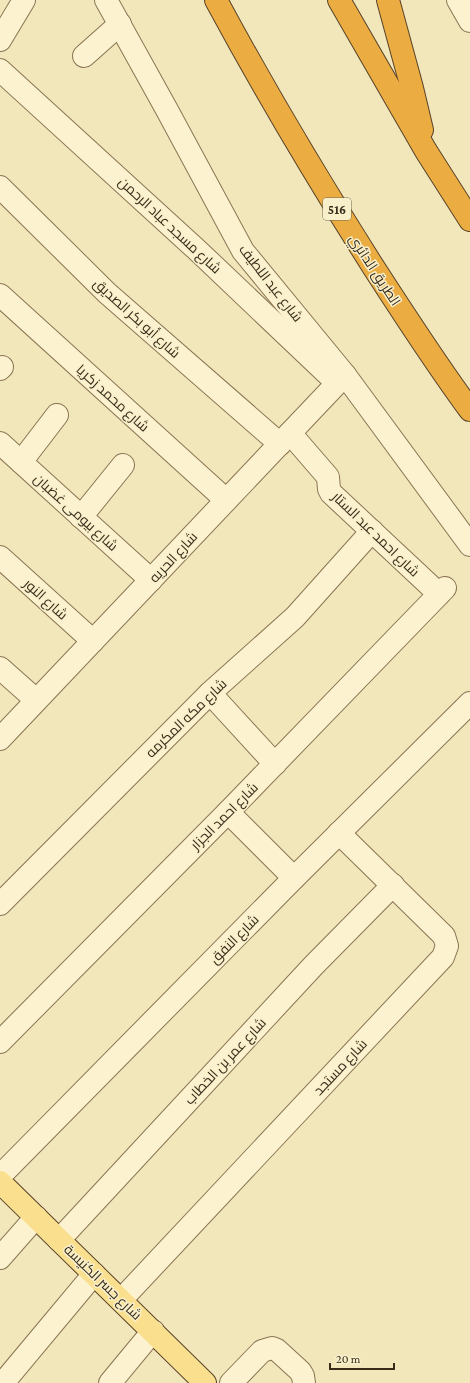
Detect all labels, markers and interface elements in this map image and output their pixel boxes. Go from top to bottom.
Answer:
street label: شارع مسجد عباد الرحمن [115,173,224,277]
road number: 516 [323,198,351,220]
street label: الطريق الدائري [343,231,404,311]
street label: شارع عبد اللطيف [235,241,306,325]
street label: شارع أبو بكر الصديق [90,274,184,362]
street label: شارع محمد زكريا [73,361,153,436]
street label: شارع بيومى غضبان [30,470,121,555]
street label: شارع احمد عبد الستار [328,488,423,580]
street label: شارع الحريه [146,529,201,586]
street label: شارع النور [19,575,71,624]
street label: شارع مكه المكرمه [142,675,230,761]
street label: شارع احمد الجزار [186,779,262,854]
street label: شارع النفق [206,911,263,968]
street label: شارع عمر بن الخطاب [181,1015,270,1108]
street label: شارع مستجد [310,1036,371,1099]
street label: شارع جسر الكنيسة [60,1241,145,1324]
scale bar [330,1345,394,1371]
text: 20 m [336,1352,361,1366]

